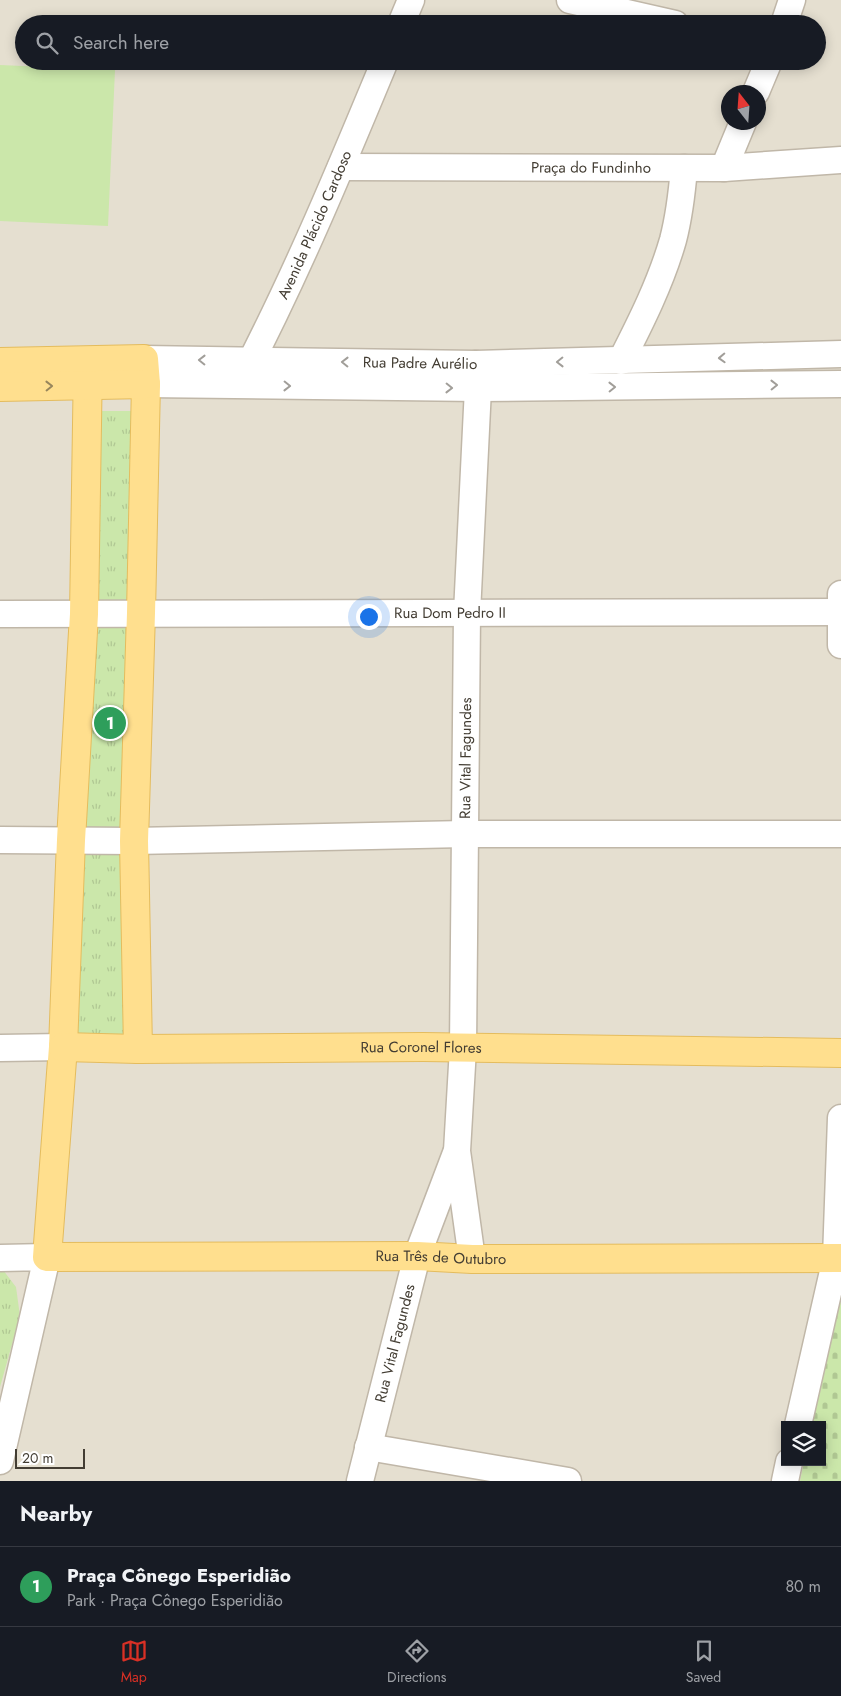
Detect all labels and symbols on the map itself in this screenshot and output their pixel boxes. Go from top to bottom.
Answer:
north arrow [721,85,766,130]
street label: Avenida Plácido Cardoso [272,147,357,303]
street label: Praça do Fundinho [531,156,651,179]
street label: Rua Padre Aurélio [363,351,477,375]
one-way arrow [718,352,726,363]
one-way arrow [198,355,206,365]
one-way arrow [341,357,349,368]
one-way arrow [556,357,564,367]
one-way arrow [45,380,53,391]
one-way arrow [771,380,779,390]
one-way arrow [284,381,291,391]
one-way arrow [608,381,616,392]
one-way arrow [446,383,454,393]
street label: Rua Dom Pedro II [394,602,506,624]
your location [356,604,382,630]
street label: Rua Vital Fagundes [454,697,477,819]
pin: 1 [94,704,126,742]
street label: Rua Coronel Flores [360,1036,482,1059]
street label: Rua Três de Outubro [375,1245,506,1270]
street label: Rua Vital Fagundes [369,1282,420,1405]
scale bar [15,1446,85,1469]

